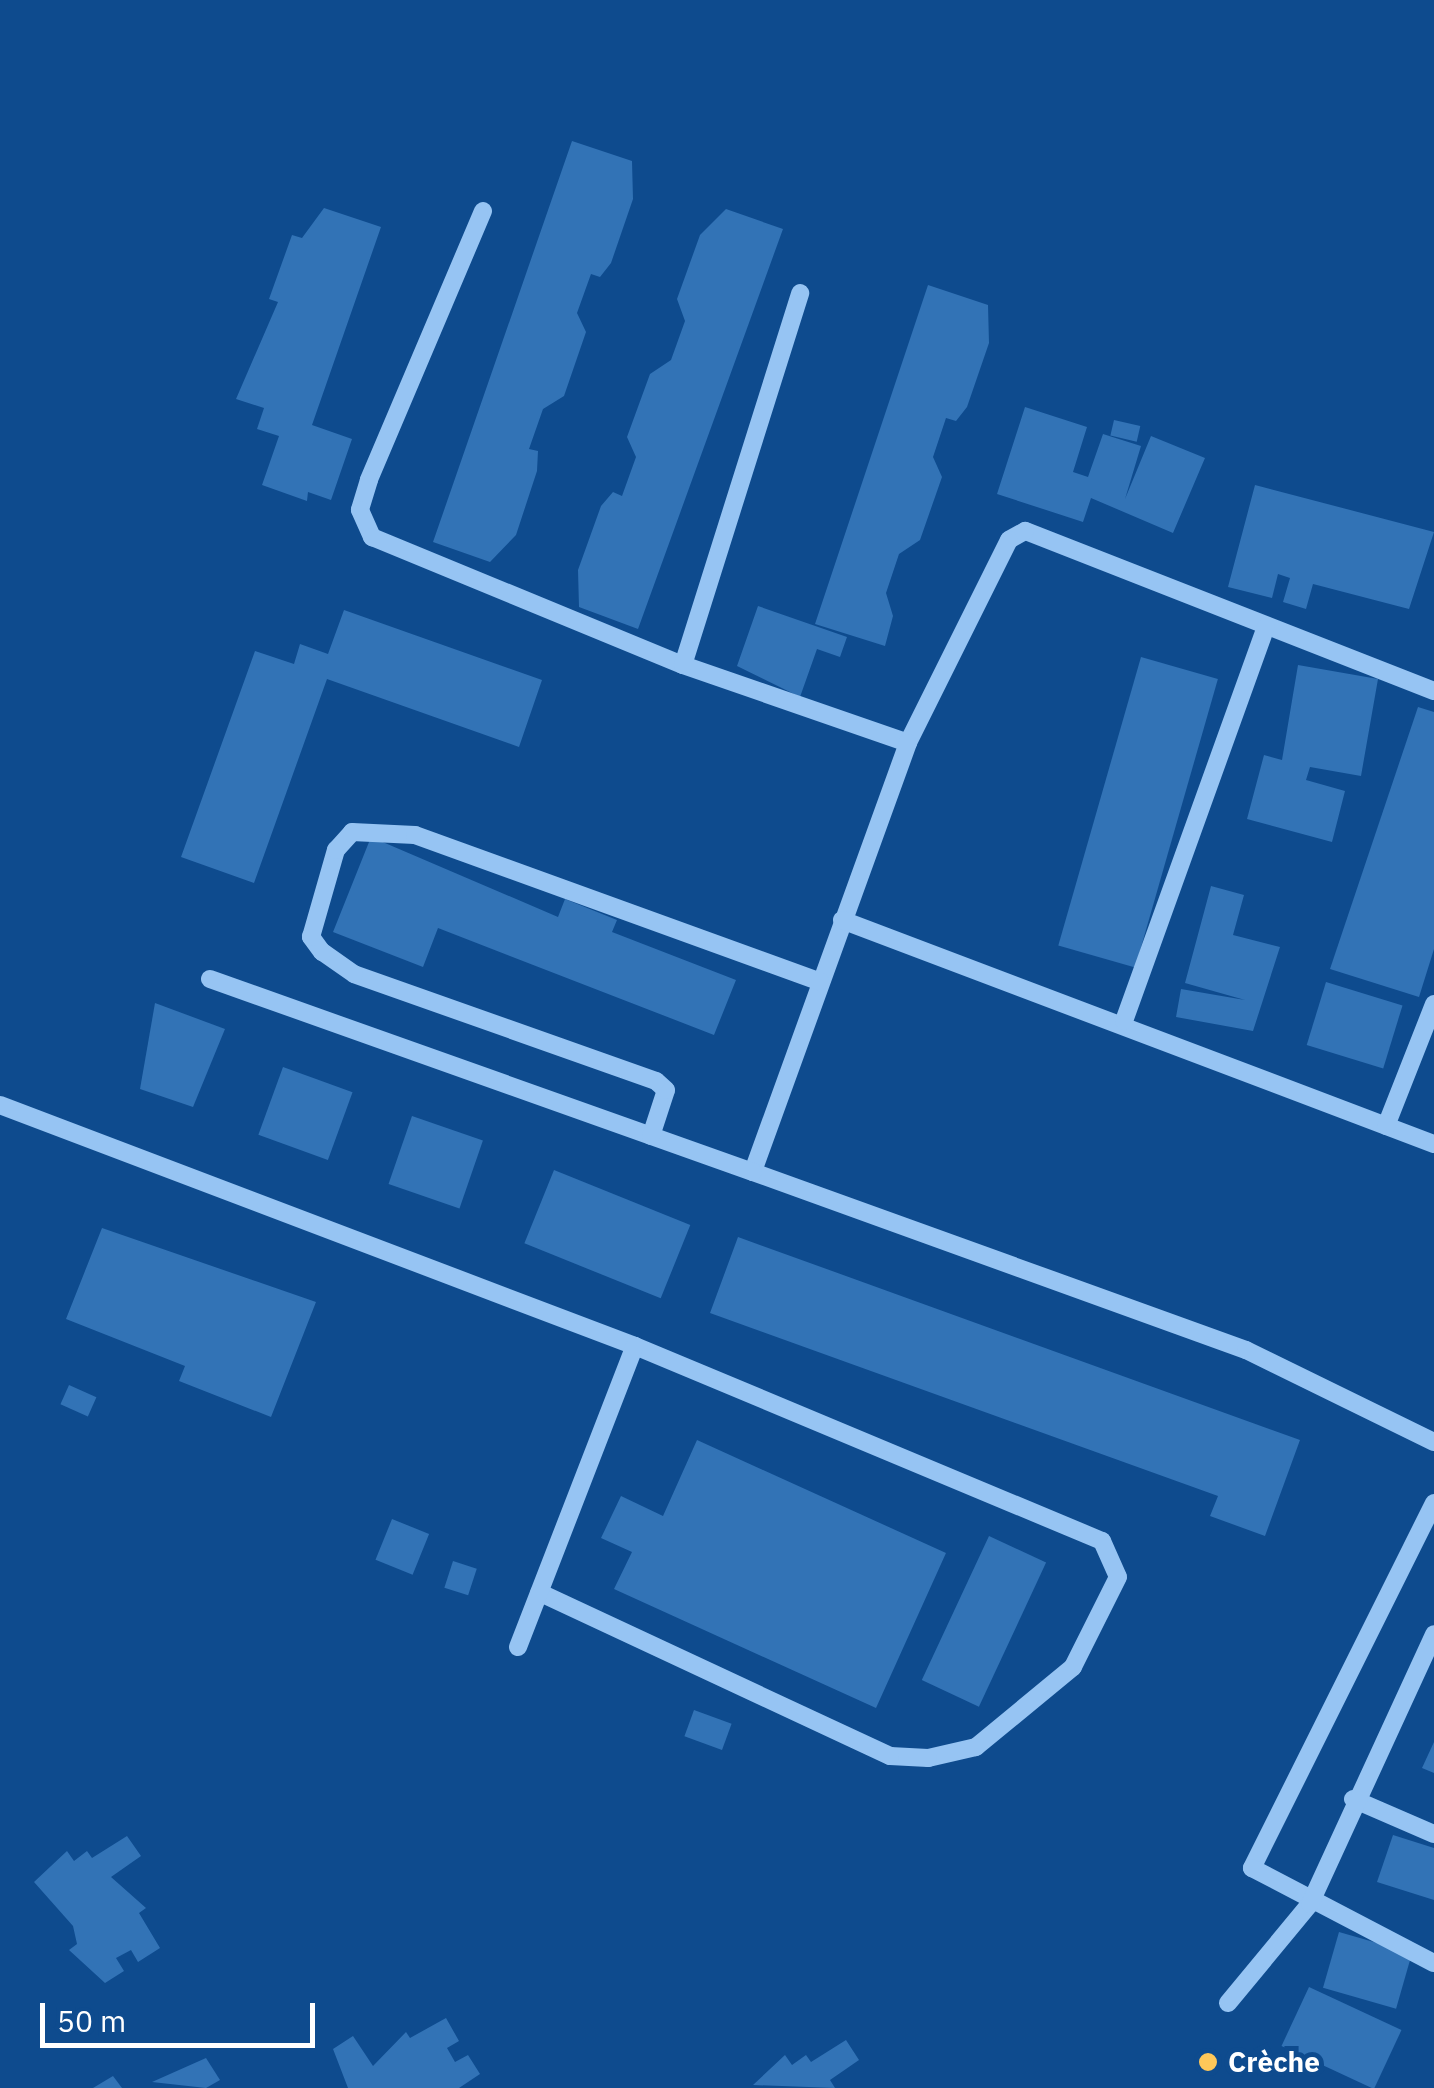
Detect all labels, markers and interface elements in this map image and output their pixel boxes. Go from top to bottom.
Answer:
scale bar [45,1983,320,2045]
text: 50 m [57,2001,126,2040]
place label: Crèche [1228,2045,1320,2079]
marker: Crèche [1197,2051,1219,2073]

